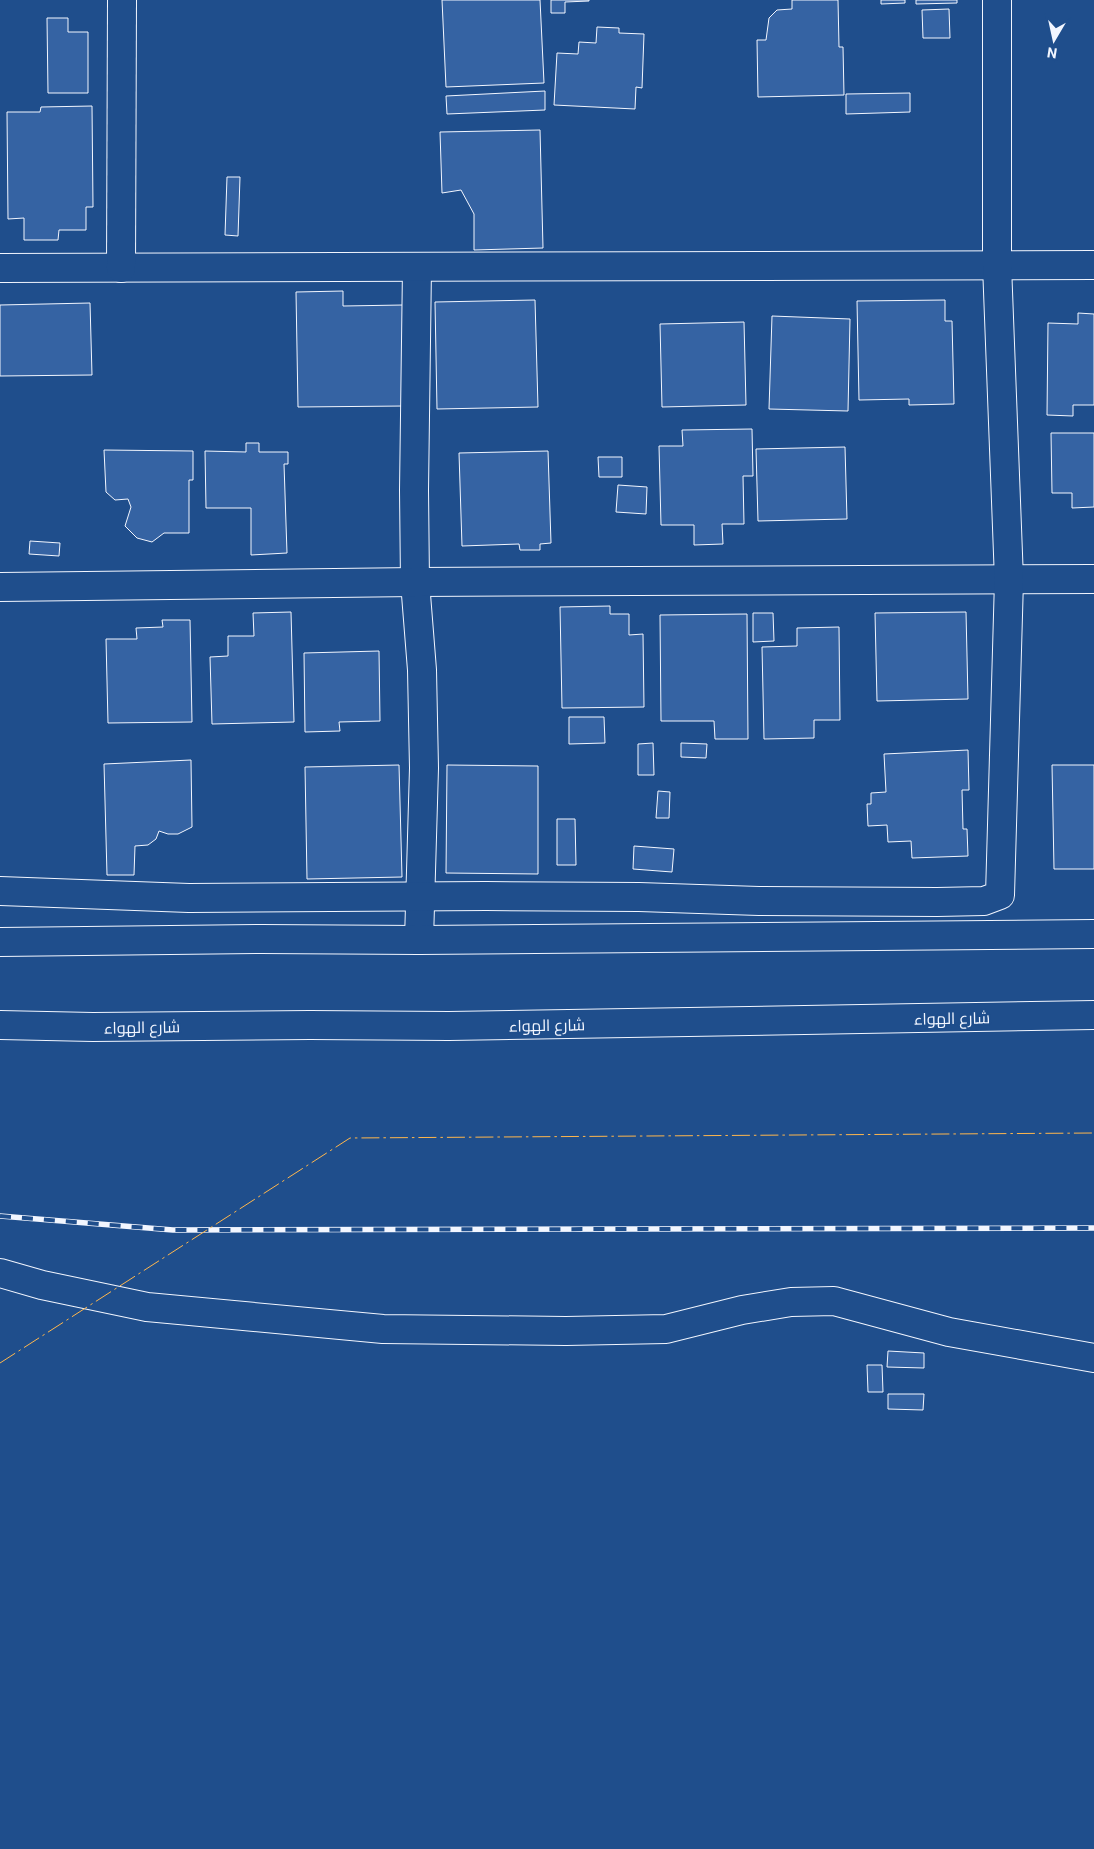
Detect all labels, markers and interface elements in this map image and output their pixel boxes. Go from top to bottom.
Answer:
north arrow [1029,15,1079,65]
text: N [1046,44,1058,62]
street label: شارع الهواء [914,1008,990,1031]
street label: شارع الهواء [509,1015,585,1038]
street label: شارع الهواء [104,1017,180,1040]

